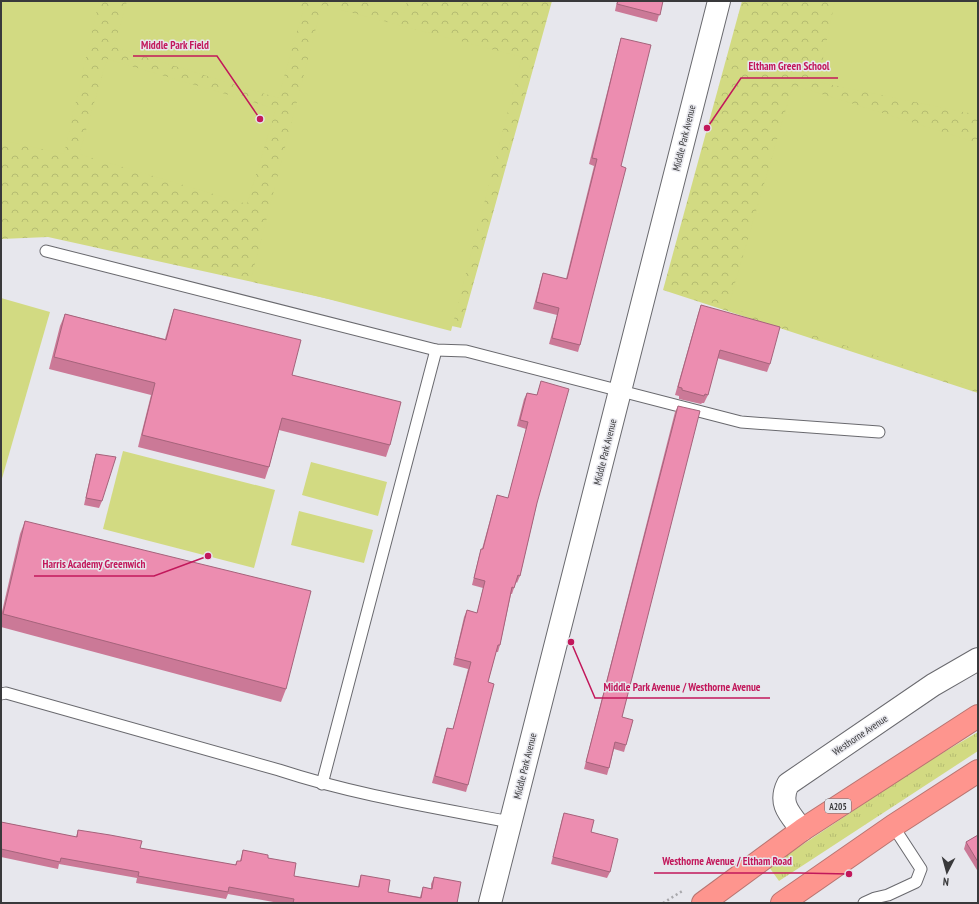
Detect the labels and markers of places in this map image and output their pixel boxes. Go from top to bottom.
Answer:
callout: Middle Park Field [133,33,217,56]
callout: Eltham Green School [741,55,838,78]
callout: Harris Academy Greenwich [34,553,154,576]
callout: Middle Park Avenue / Westhorne Avenue [595,675,770,698]
callout: Westhorne Avenue / Eltham Road [654,850,800,873]

